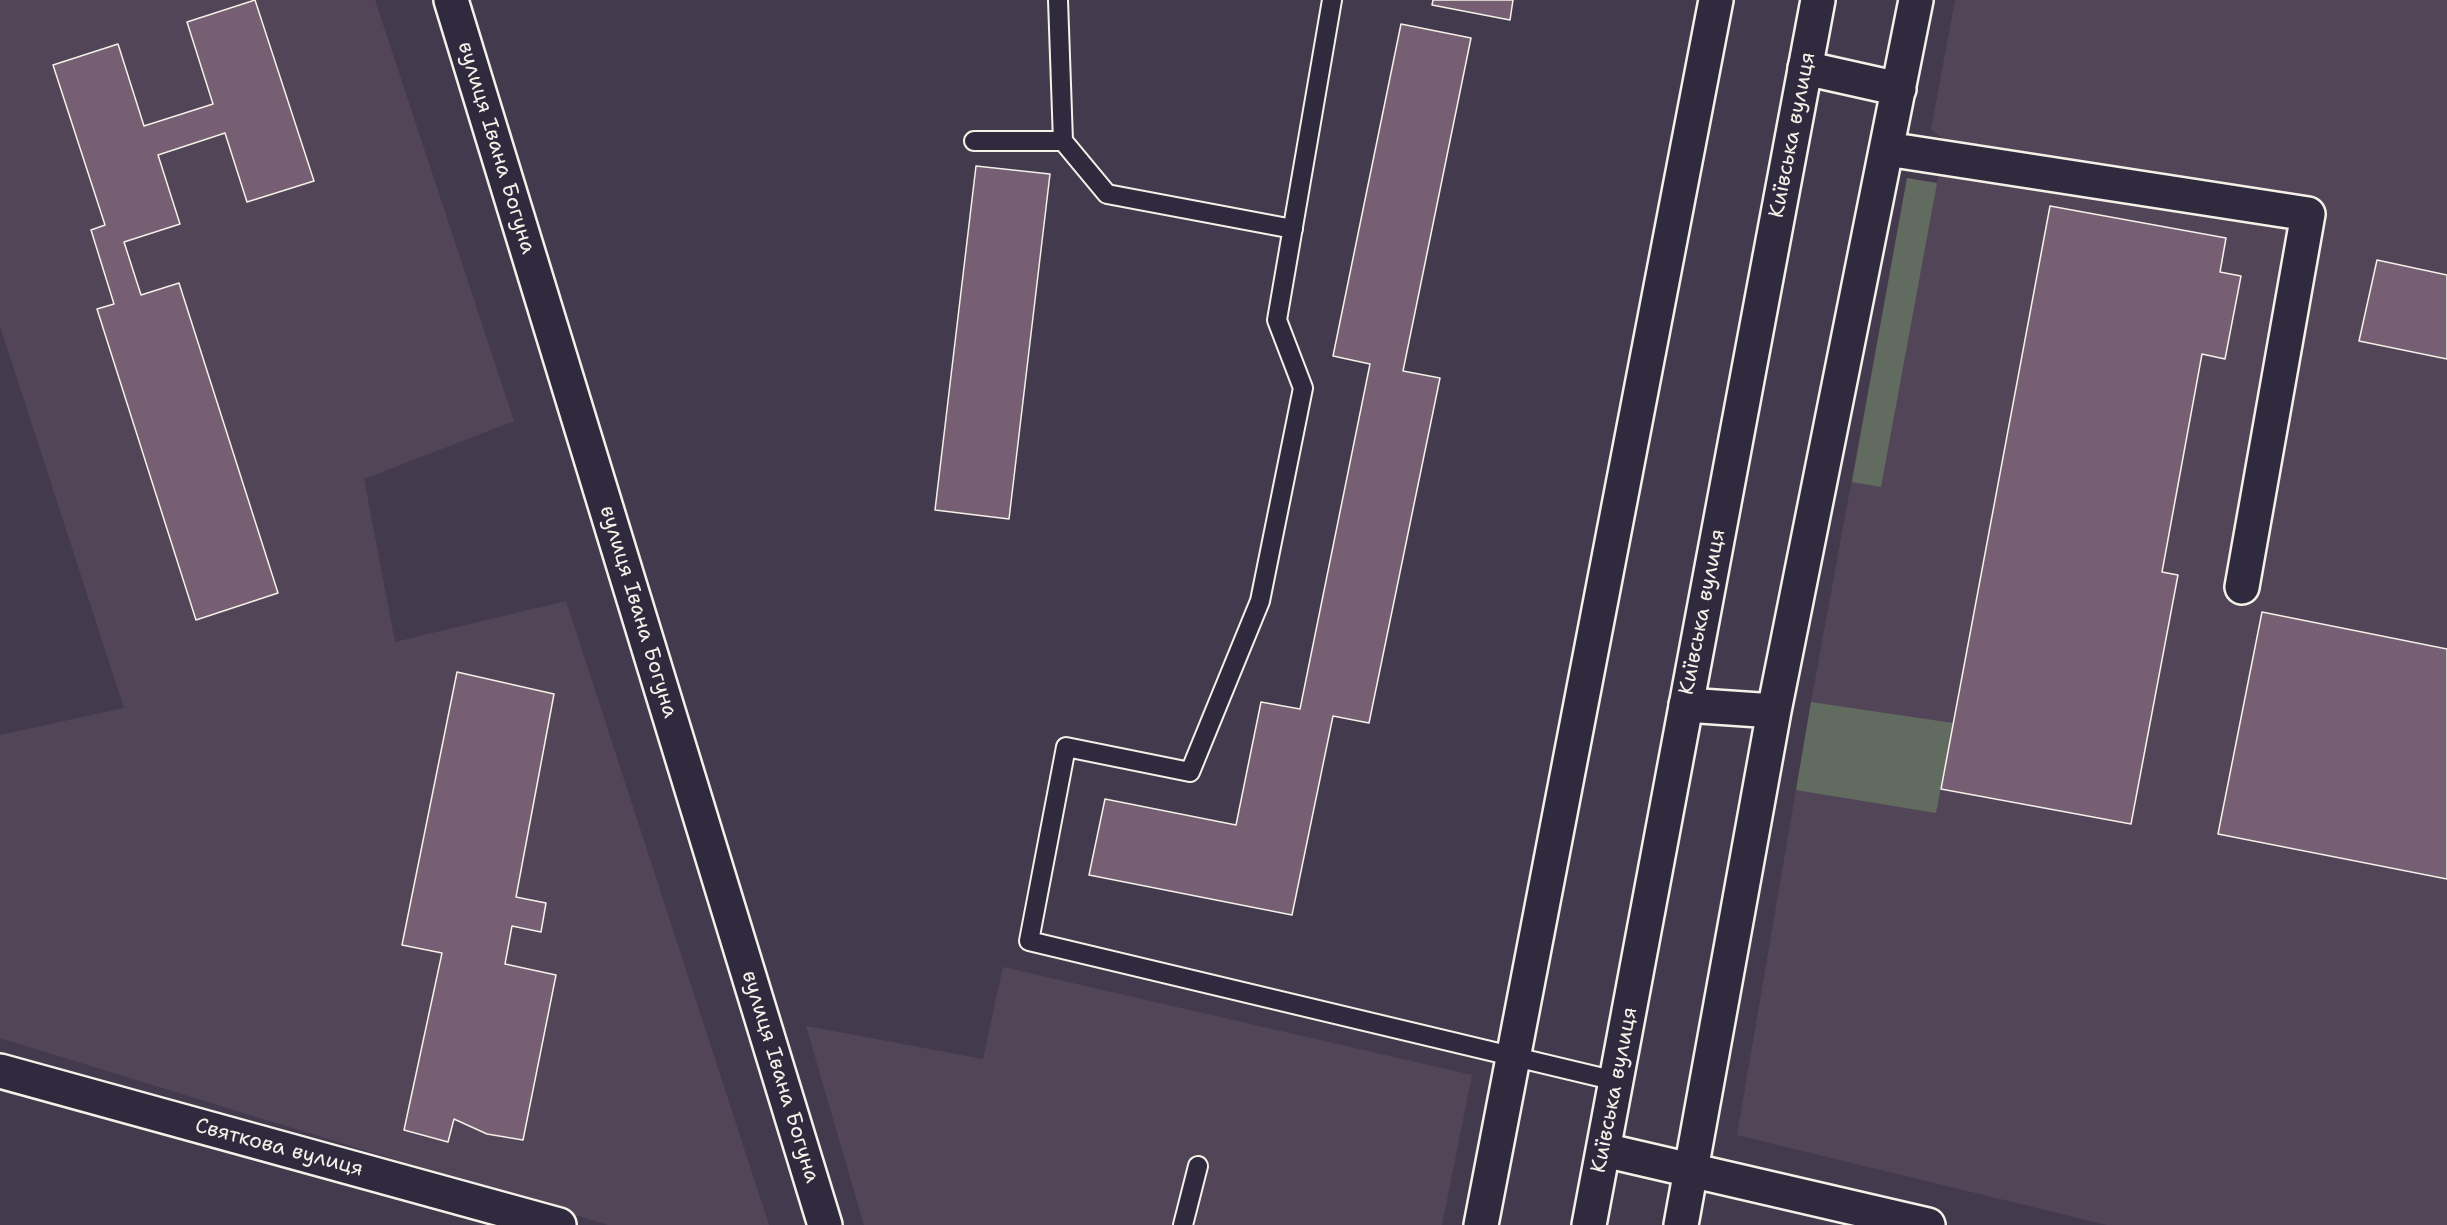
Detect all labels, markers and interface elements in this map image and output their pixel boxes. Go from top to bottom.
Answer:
street label: вулиця Івана Богуна [452,39,540,257]
street label: Київська вулиця [1765,50,1821,220]
street label: вулиця Івана Богуна [594,503,682,721]
street label: Київська вулиця [1675,527,1731,697]
street label: вулиця Івана Богуна [736,968,824,1186]
street label: Київська вулиця [1587,1005,1643,1175]
street label: Святкова вулиця [192,1113,366,1183]

